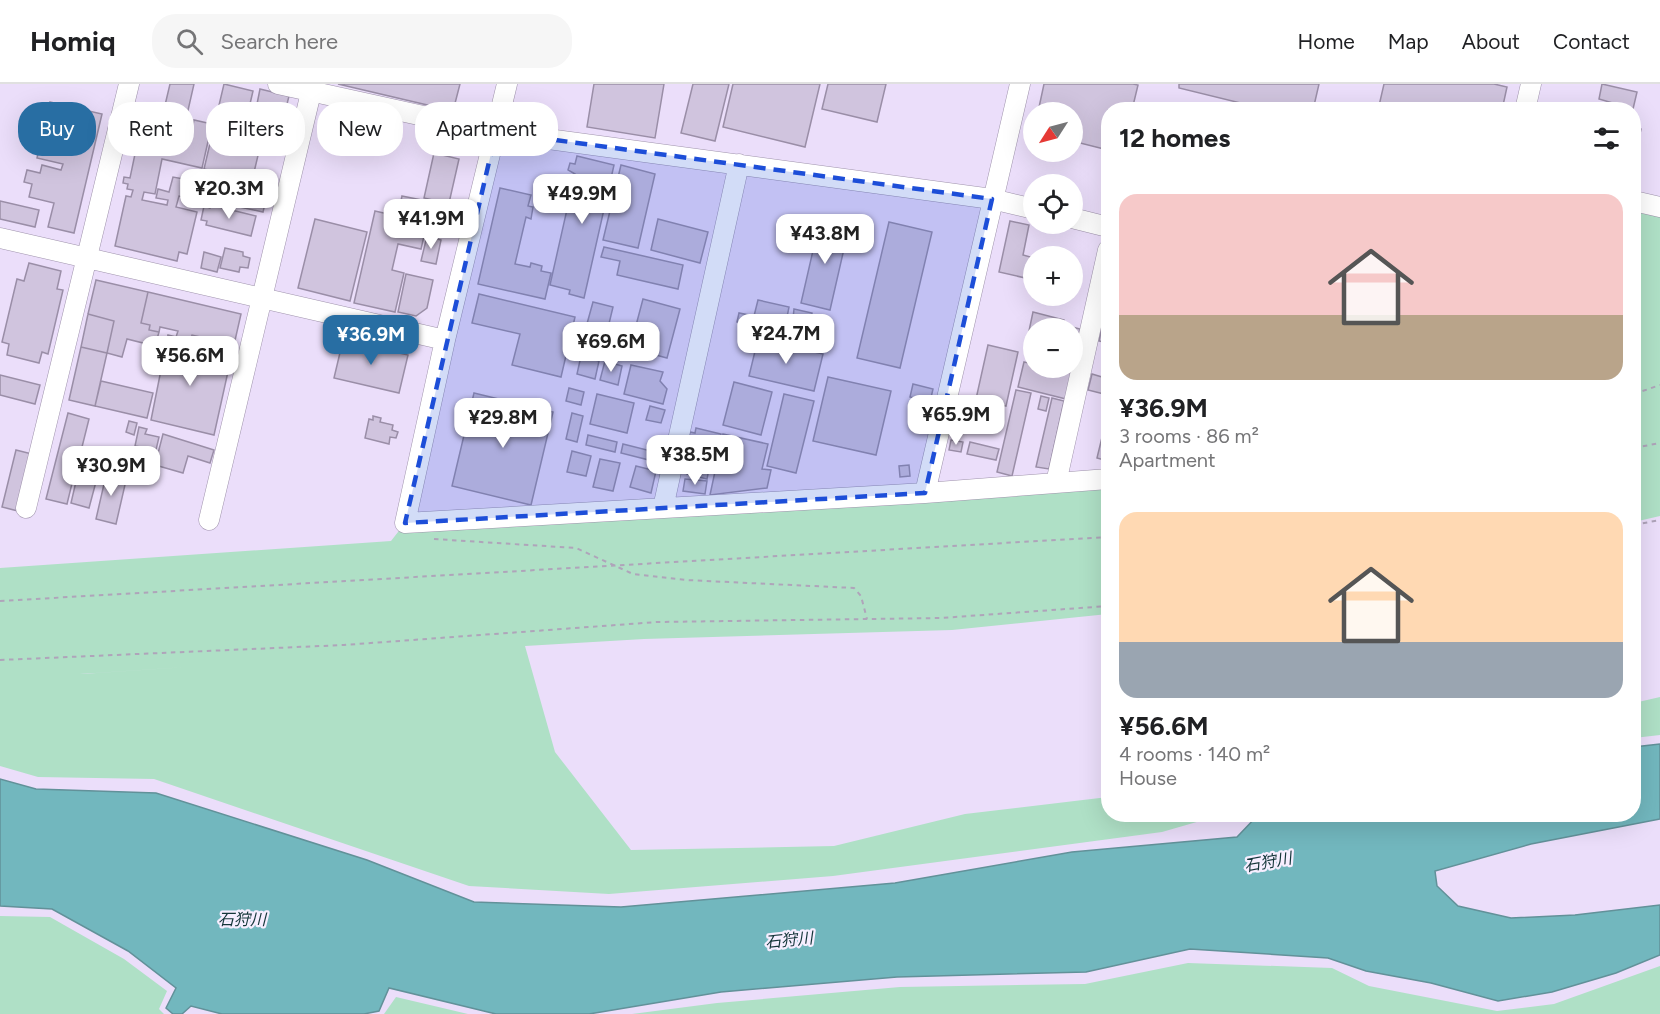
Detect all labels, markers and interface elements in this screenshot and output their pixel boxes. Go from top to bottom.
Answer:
search box [152,14,572,68]
text: Homiq [30,24,116,58]
icon: search [173,25,206,58]
text: Search here [221,28,338,55]
text: Home [1298,29,1355,54]
text: Map [1388,29,1429,54]
text: About [1462,29,1520,54]
text: Contact [1553,29,1630,54]
chip: Buy [18,102,96,156]
chip: Rent [108,102,194,156]
chip: Filters [206,102,305,156]
chip: New [317,102,403,156]
chip: Apartment [415,102,558,156]
north arrow [1023,102,1083,162]
map controls [1023,102,1083,378]
text: 12 homes [1119,122,1230,154]
icon: filters [1590,122,1623,155]
pin: ¥20.3M [180,169,278,220]
pin: ¥49.9M [533,174,631,225]
button: locate [1023,174,1083,234]
text: ¥20.3M [194,176,264,200]
text: ¥49.9M [547,181,617,205]
pin: ¥41.9M [382,199,480,250]
text: ¥41.9M [398,206,464,230]
pin: ¥43.8M [776,214,874,265]
text: ¥43.8M [790,221,860,245]
icon: home [1317,233,1425,341]
button: + [1023,246,1083,306]
pin: ¥24.7M [737,314,835,365]
pin: ¥36.9M [322,315,420,366]
button: − [1023,318,1083,378]
text: ¥24.7M [751,321,821,345]
text: ¥36.9M [337,322,405,346]
pin: ¥69.6M [562,322,660,373]
text: ¥69.6M [577,329,645,353]
pin: ¥56.6M [141,336,239,387]
text: ¥56.6M [156,343,224,367]
text: ¥36.9M [1119,392,1208,424]
pin: ¥65.9M [907,395,1005,446]
pin: ¥29.8M [454,398,552,449]
text: ¥65.9M [922,402,990,426]
text: ¥29.8M [468,405,538,429]
text: 3 rooms · 86 m² [1119,424,1259,448]
pin: ¥38.5M [646,435,744,486]
text: ¥38.5M [661,442,730,466]
pin: ¥30.9M [62,446,160,497]
text: Apartment [1119,448,1216,472]
text: ¥30.9M [76,453,146,477]
icon: home [1317,551,1425,659]
text: ¥56.6M [1119,710,1209,742]
text: 4 rooms · 140 m² [1119,742,1270,766]
text: House [1119,766,1177,790]
water label: 石狩川 [1243,848,1295,876]
water label: 石狩川 [218,910,268,929]
water label: 石狩川 [764,928,816,952]

